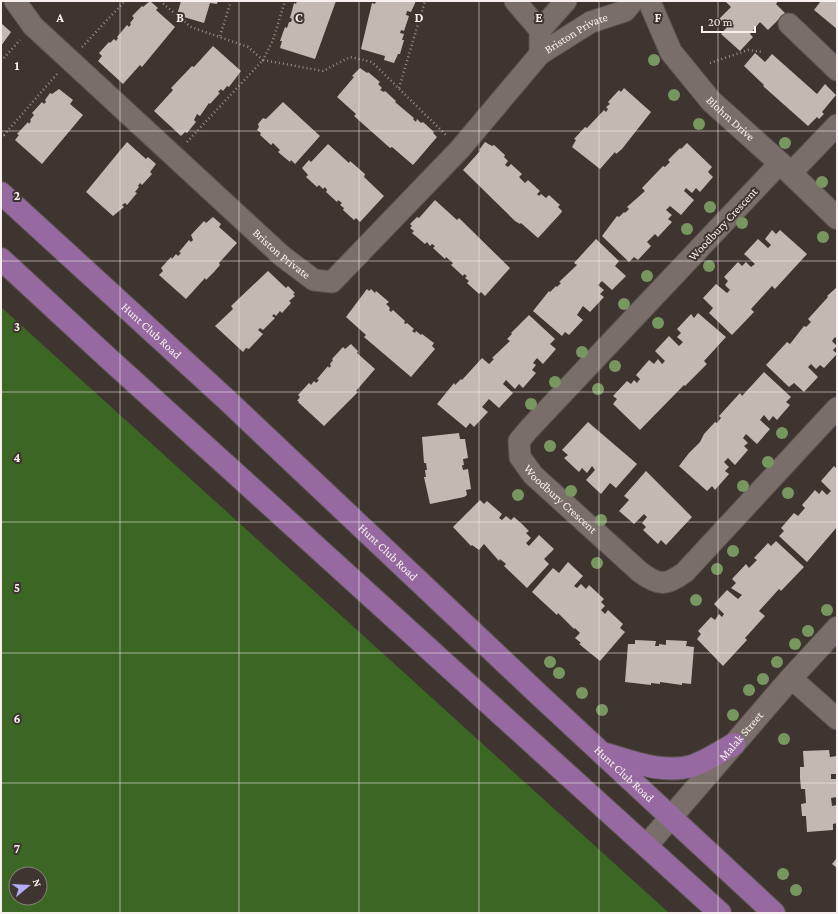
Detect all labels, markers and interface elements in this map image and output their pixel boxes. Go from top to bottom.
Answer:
scale bar [702,8,755,34]
text: A [55,10,64,25]
text: B [176,10,184,25]
text: C [295,10,303,25]
text: D [415,10,424,25]
text: E [535,10,543,25]
street label: Briston Private [542,10,610,56]
text: F [655,10,662,25]
text: 20 m [708,15,733,29]
text: 1 [15,58,20,73]
street label: Blohm Drive [703,94,758,144]
street label: Woodbury Crescent [685,184,761,264]
text: 2 [14,188,21,203]
street label: Briston Private [250,226,313,282]
street label: Hunt Club Road [119,300,185,362]
text: 3 [14,319,20,334]
text: 4 [13,450,21,465]
street label: Woodbury Crescent [521,462,601,537]
street label: Hunt Club Road [355,521,421,584]
text: 5 [14,580,20,595]
street label: Malak Street [716,708,767,763]
text: 6 [13,711,21,726]
street label: Hunt Club Road [592,743,657,805]
text: 7 [14,841,20,856]
north arrow [8,866,48,906]
text: N [31,877,45,889]

